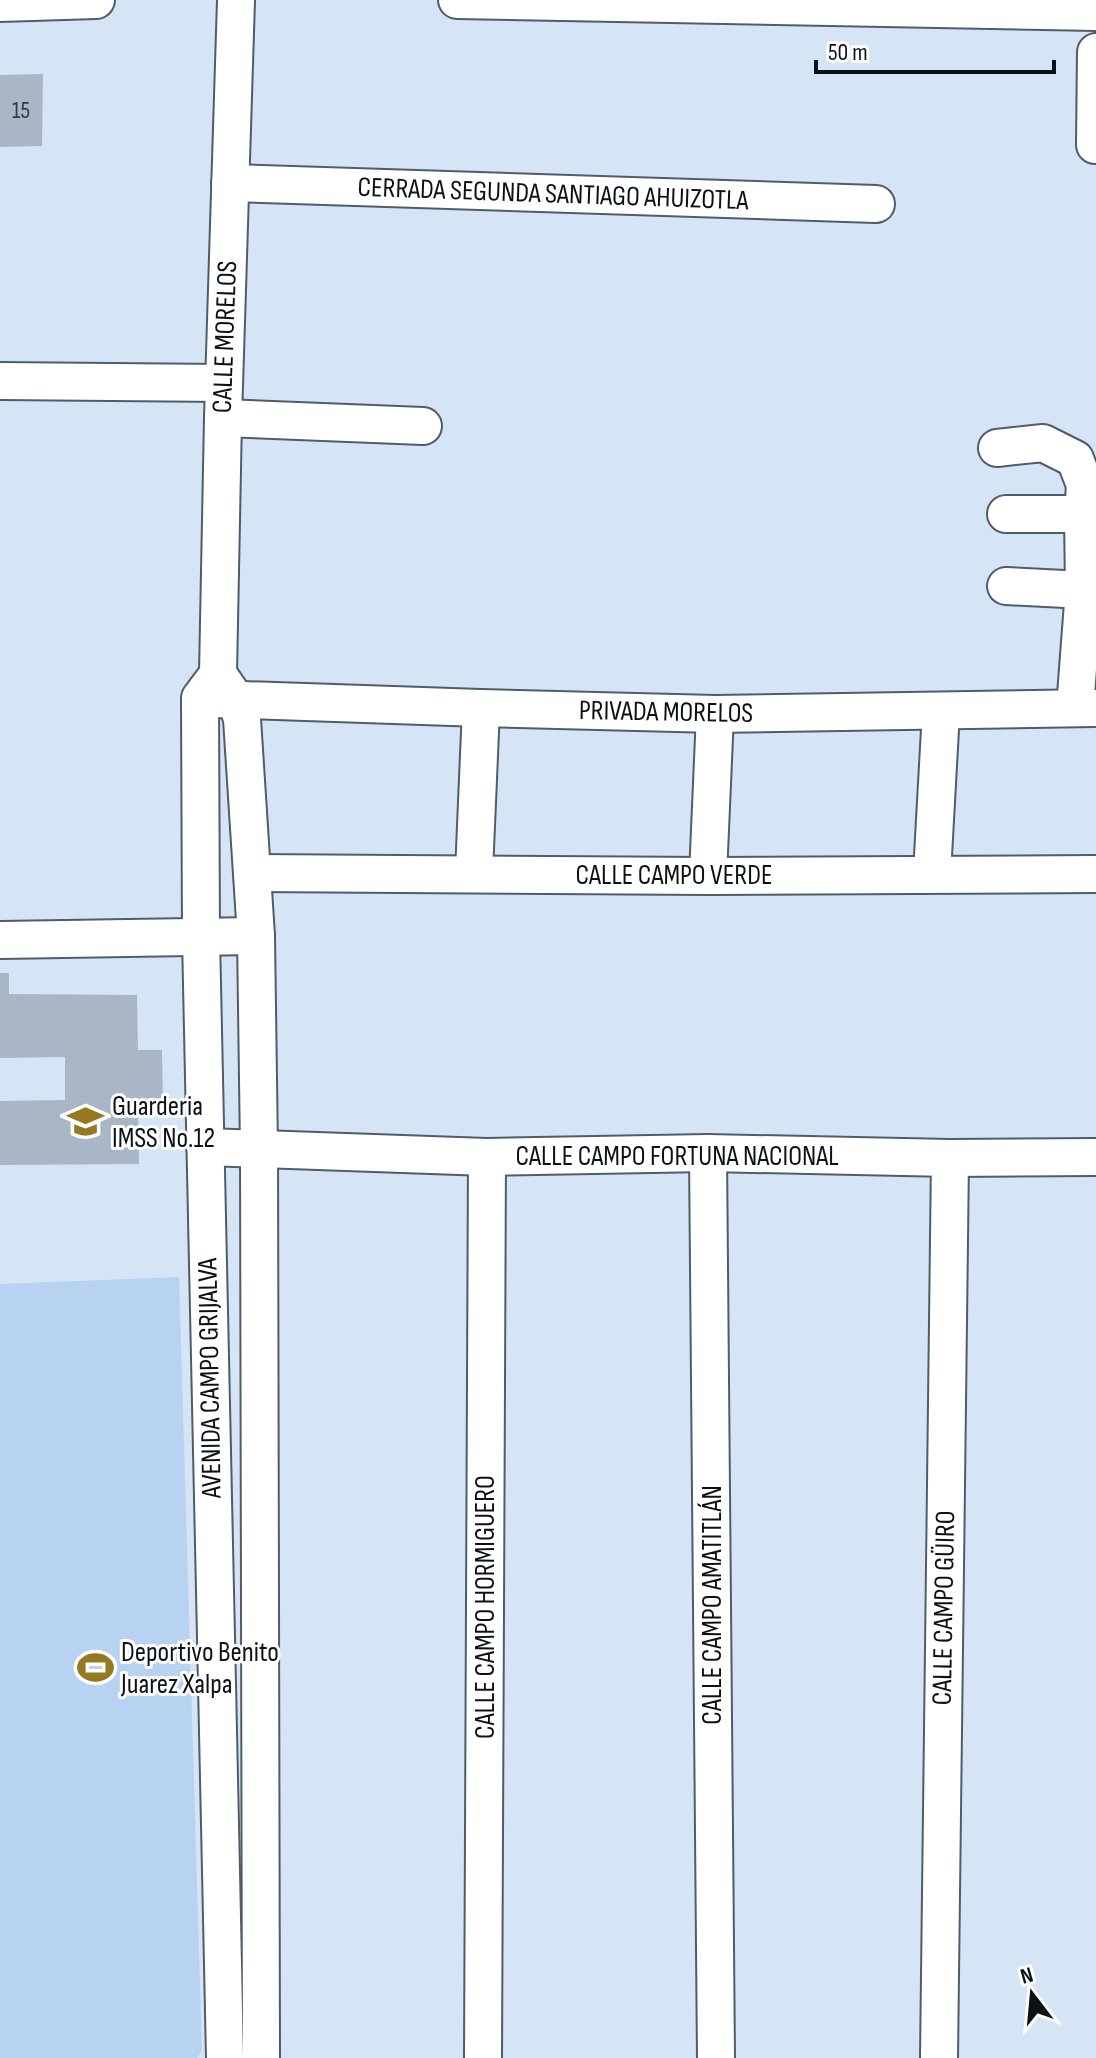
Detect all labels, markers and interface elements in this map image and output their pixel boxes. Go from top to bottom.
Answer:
scale bar [816,24,1054,74]
text: 50 m [828,38,868,67]
house number: 15 [12,96,30,125]
street label: CERRADA SEGUNDA SANTIAGO AHUIZOTLA [357,171,750,217]
street label: CALLE MORELOS [206,260,244,414]
street label: PRIVADA MORELOS [578,694,754,730]
street label: CALLE CAMPO VERDE [576,859,772,892]
place label: Guarderia IMSS No.12 [112,1090,215,1155]
school or university icon: Guarderia IMSS No.12 [67,1103,105,1141]
street label: CALLE CAMPO FORTUNA NACIONAL [515,1140,839,1173]
street label: AVENIDA CAMPO GRIJALVA [191,1257,229,1499]
street label: CALLE CAMPO HORMIGUERO [469,1475,502,1739]
street label: CALLE CAMPO AMATITLÁN [696,1485,729,1725]
street label: CALLE CAMPO GÜIRO [926,1510,962,1706]
place label: Deportivo Benito Juarez Xalpa [120,1636,279,1701]
sports icon: Deportivo Benito Juarez Xalpa [76,1649,114,1687]
north arrow [992,1954,1072,2034]
text: N [1018,1962,1036,1991]

